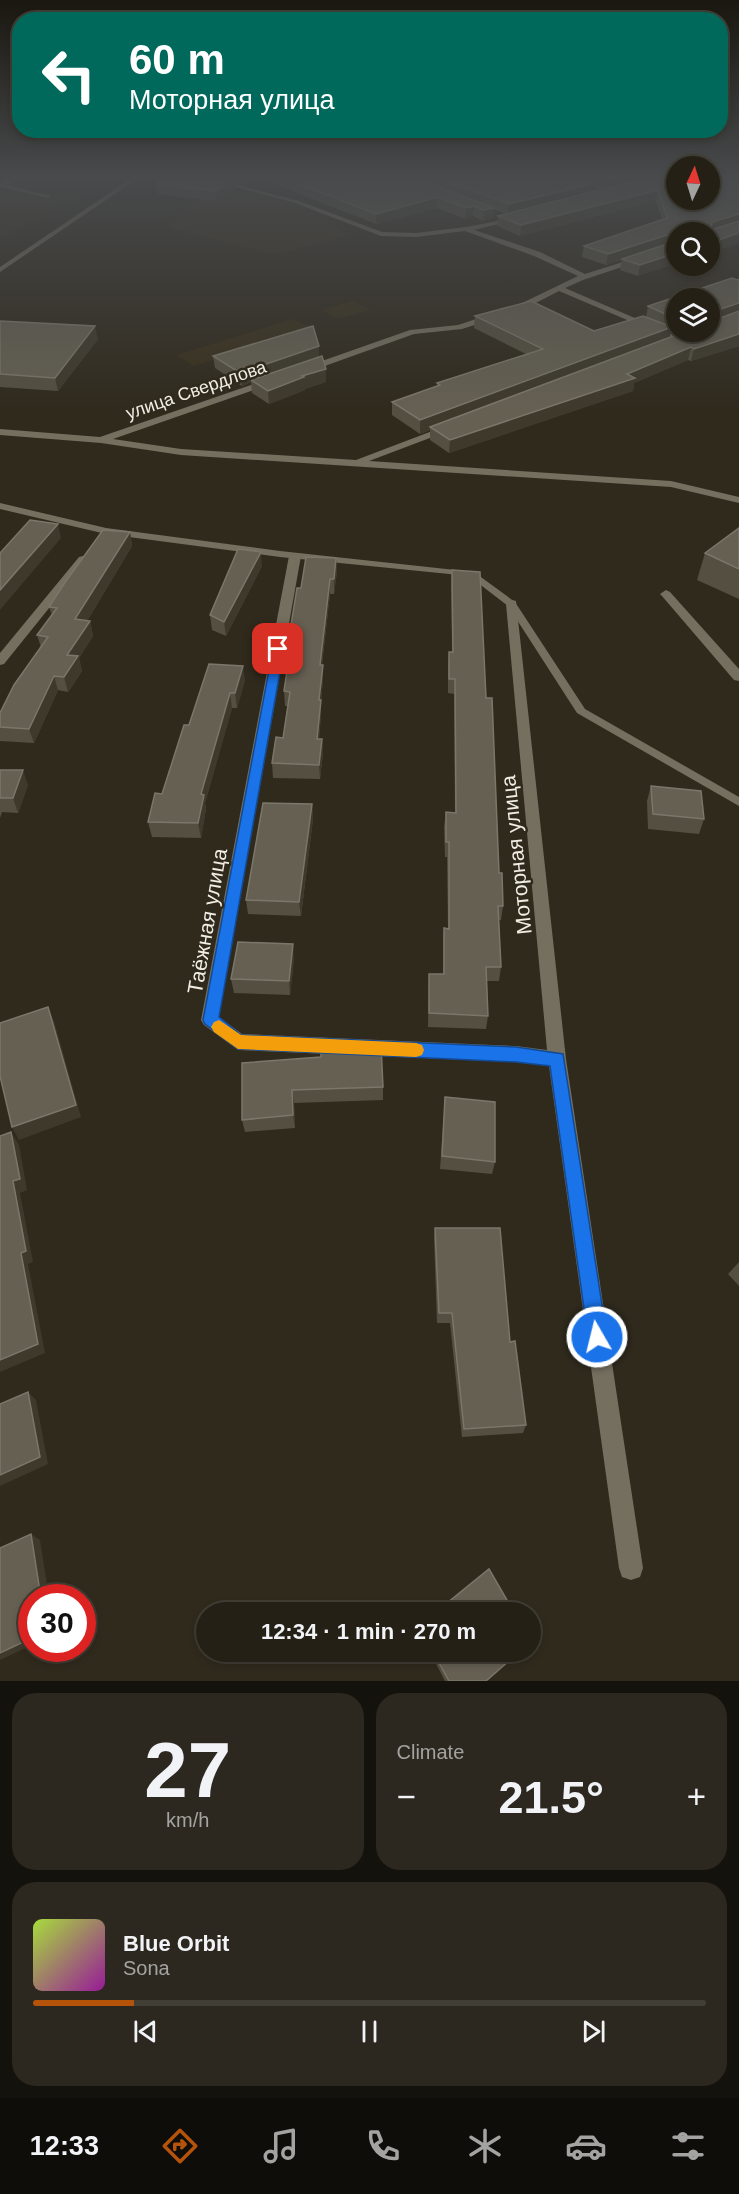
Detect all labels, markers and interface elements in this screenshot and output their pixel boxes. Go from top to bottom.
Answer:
icon: left [30,36,108,114]
text: 60 m [129,36,225,83]
text: Моторная улица [129,85,335,115]
north arrow [666,156,720,210]
map controls [666,156,720,342]
button: search [666,222,720,276]
button: layers [666,288,720,342]
street label: улица Свердлова [123,356,270,423]
pin [252,623,303,674]
icon: arrive [261,632,294,665]
street label: Моторная улица [496,774,536,936]
street label: Таёжная улица [183,846,231,996]
position arrow [565,1305,629,1369]
speed limit sign: 30 [18,1584,96,1662]
text: 12:34 · 1 min · 270 m [261,1619,476,1644]
text: 27 [144,1726,231,1814]
text: Climate [397,1741,464,1763]
text: 21.5° [498,1772,604,1823]
text: − [397,1778,416,1815]
text: + [687,1778,706,1815]
text: km/h [166,1809,209,1831]
text: Blue Orbit [123,1931,229,1956]
text: Sona [123,1957,170,1979]
icon: previous [129,2015,162,2048]
icon: pause [353,2015,386,2048]
icon: next [577,2015,610,2048]
icon: directions [159,2125,201,2167]
icon: music [260,2125,302,2167]
icon: phone [362,2125,404,2167]
icon: climate [464,2125,506,2167]
icon: car [565,2125,607,2167]
icon: filters [667,2125,709,2167]
text: 12:33 [30,2131,99,2161]

